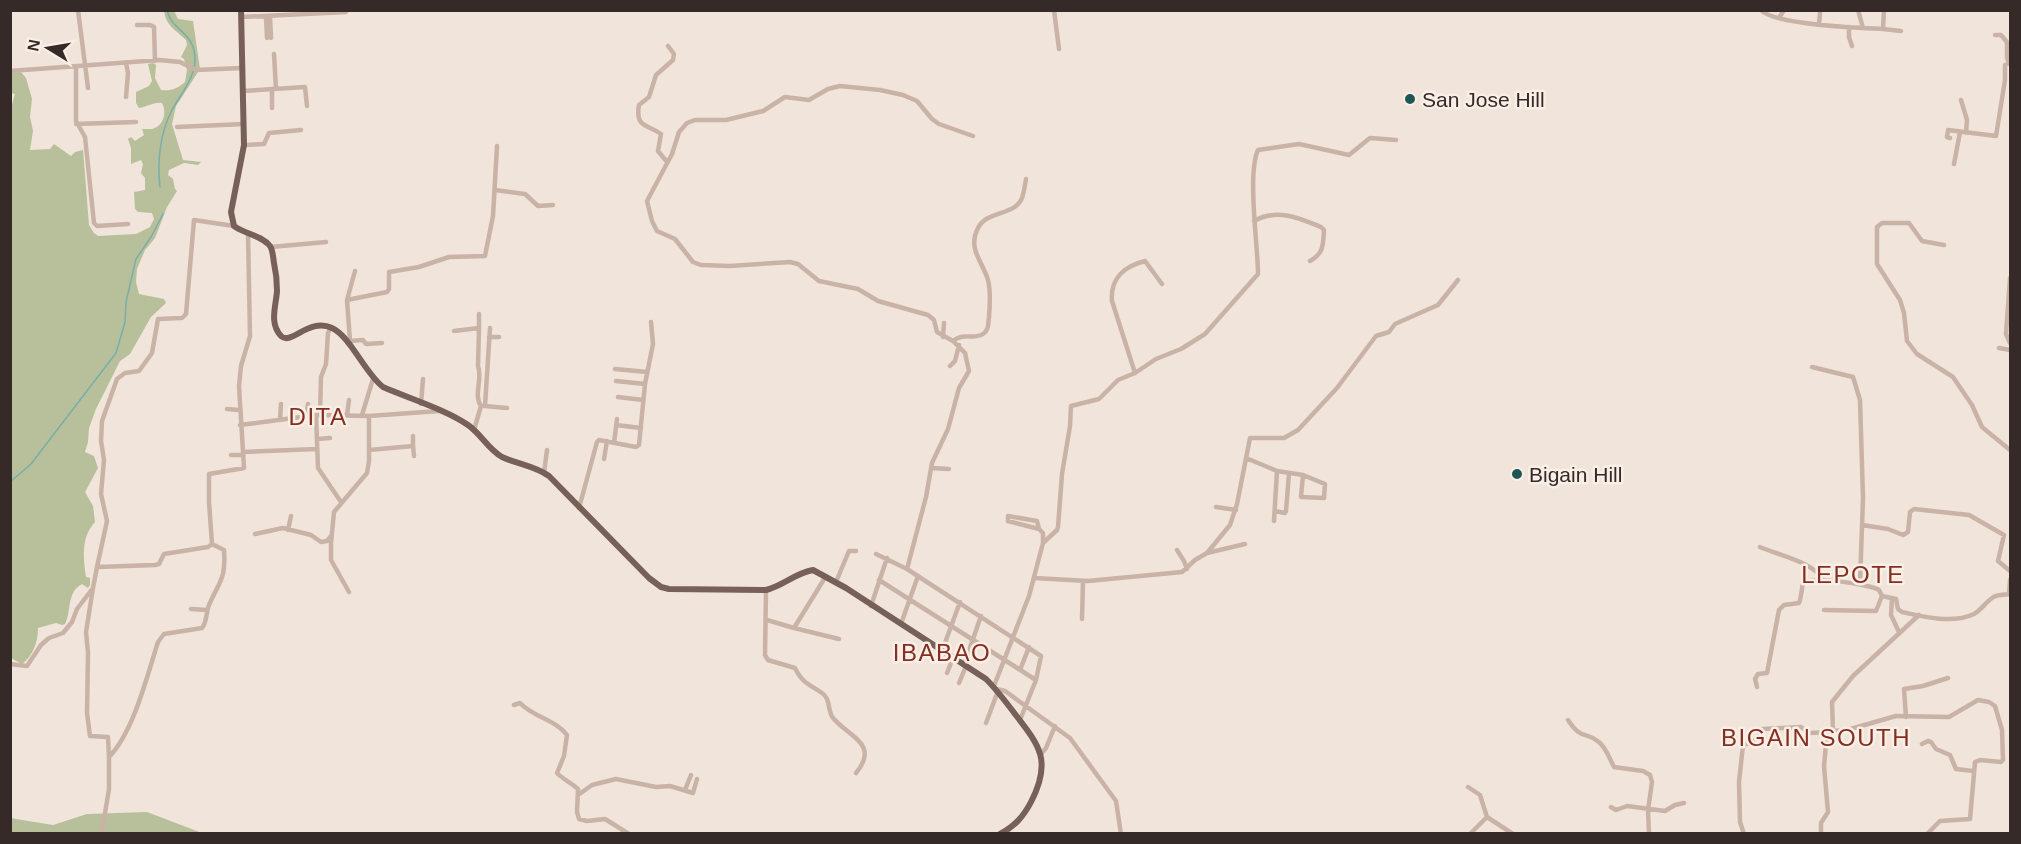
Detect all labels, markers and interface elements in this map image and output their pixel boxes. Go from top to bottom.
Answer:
north arrow [18,18,78,78]
text: N [24,38,43,53]
place label: San Jose Hill [1422,88,1545,111]
marker: San Jose Hill [1403,92,1417,106]
district label: DITA [289,403,347,430]
place label: Bigain Hill [1529,463,1622,486]
marker: Bigain Hill [1510,467,1524,481]
district label: LEPOTE [1801,561,1905,588]
district label: IBABAO [893,639,991,666]
district label: BIGAIN SOUTH [1721,724,1911,751]

